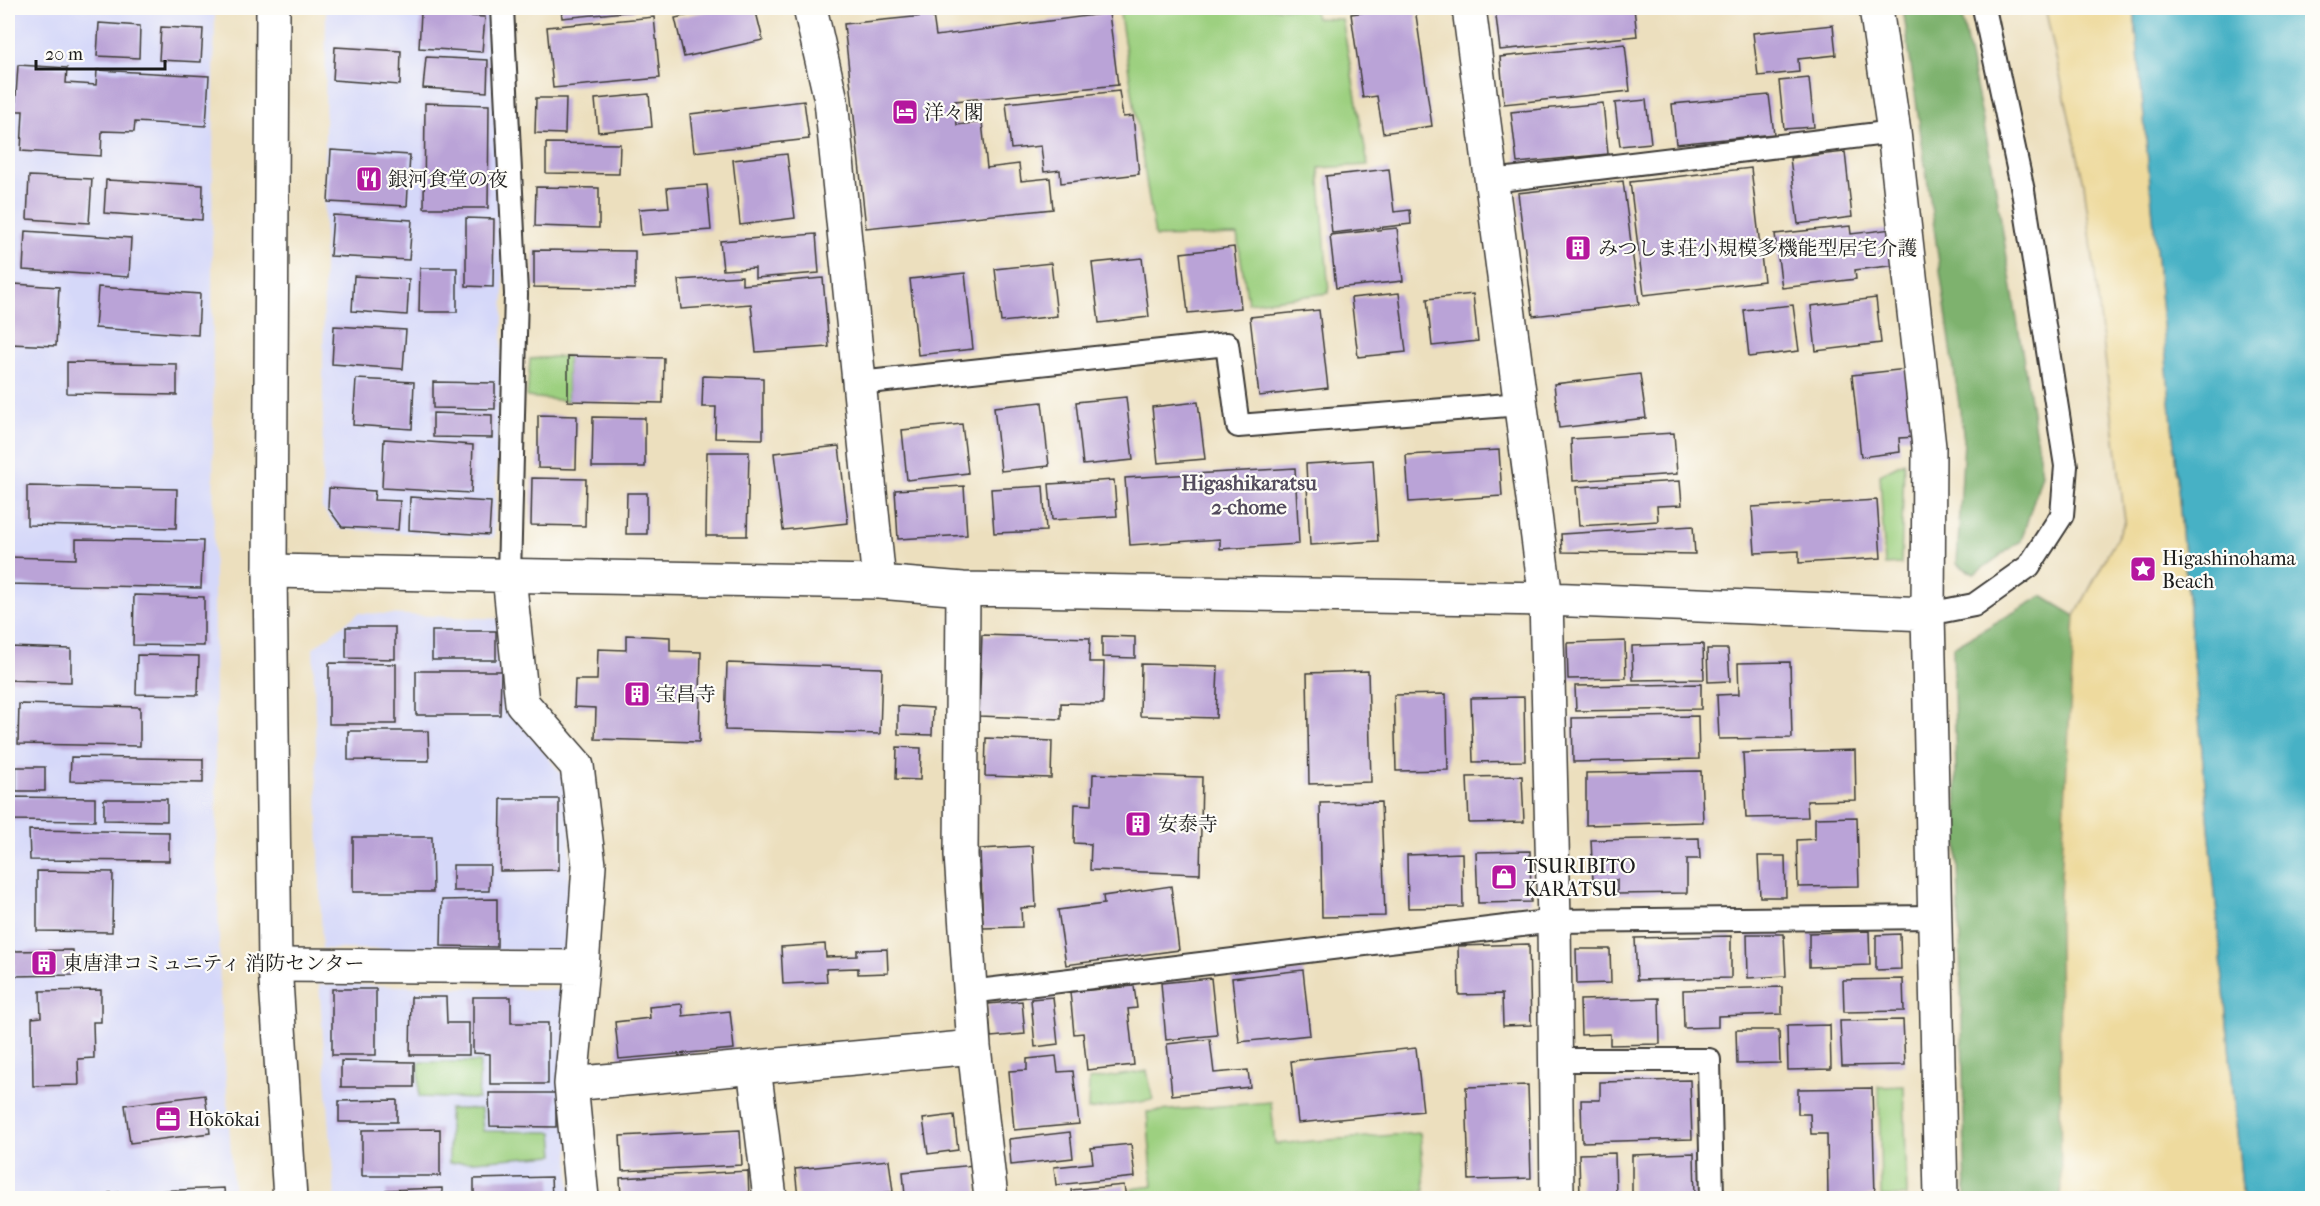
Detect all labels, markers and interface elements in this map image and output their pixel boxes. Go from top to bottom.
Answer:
scale bar [36,33,165,71]
text: 20 m [45,44,83,65]
hotel icon: 洋々閣 [890,97,920,127]
place label: 洋々閣 [924,101,984,124]
restaurant icon: 銀河食堂の夜 [354,164,384,194]
place label: 銀河食堂の夜 [388,168,508,191]
building icon: みつしま荘小規模多機能型居宅介護 [1563,233,1593,263]
place label: みつしま荘小規模多機能型居宅介護 [1598,237,1918,260]
district label: Higashikaratsu 2-chome [1181,471,1317,519]
place label: Higashinohama Beach [2162,547,2297,593]
place icon: Higashinohama Beach [2128,554,2158,584]
building icon: 宝昌寺 [622,679,652,709]
place label: 宝昌寺 [656,683,716,706]
building icon: 安泰寺 [1123,809,1153,839]
place label: 安泰寺 [1158,813,1218,836]
place label: TSURIBITO KARATSU [1524,855,1636,901]
shop icon: TSURIBITO KARATSU [1489,862,1519,892]
building icon: 東唐津コミュニティ 消防センター [29,948,59,978]
place label: 東唐津コミュニティ 消防センター [63,952,365,975]
office icon: Hōkōkai [153,1104,183,1134]
place label: Hōkōkai [188,1108,260,1131]

